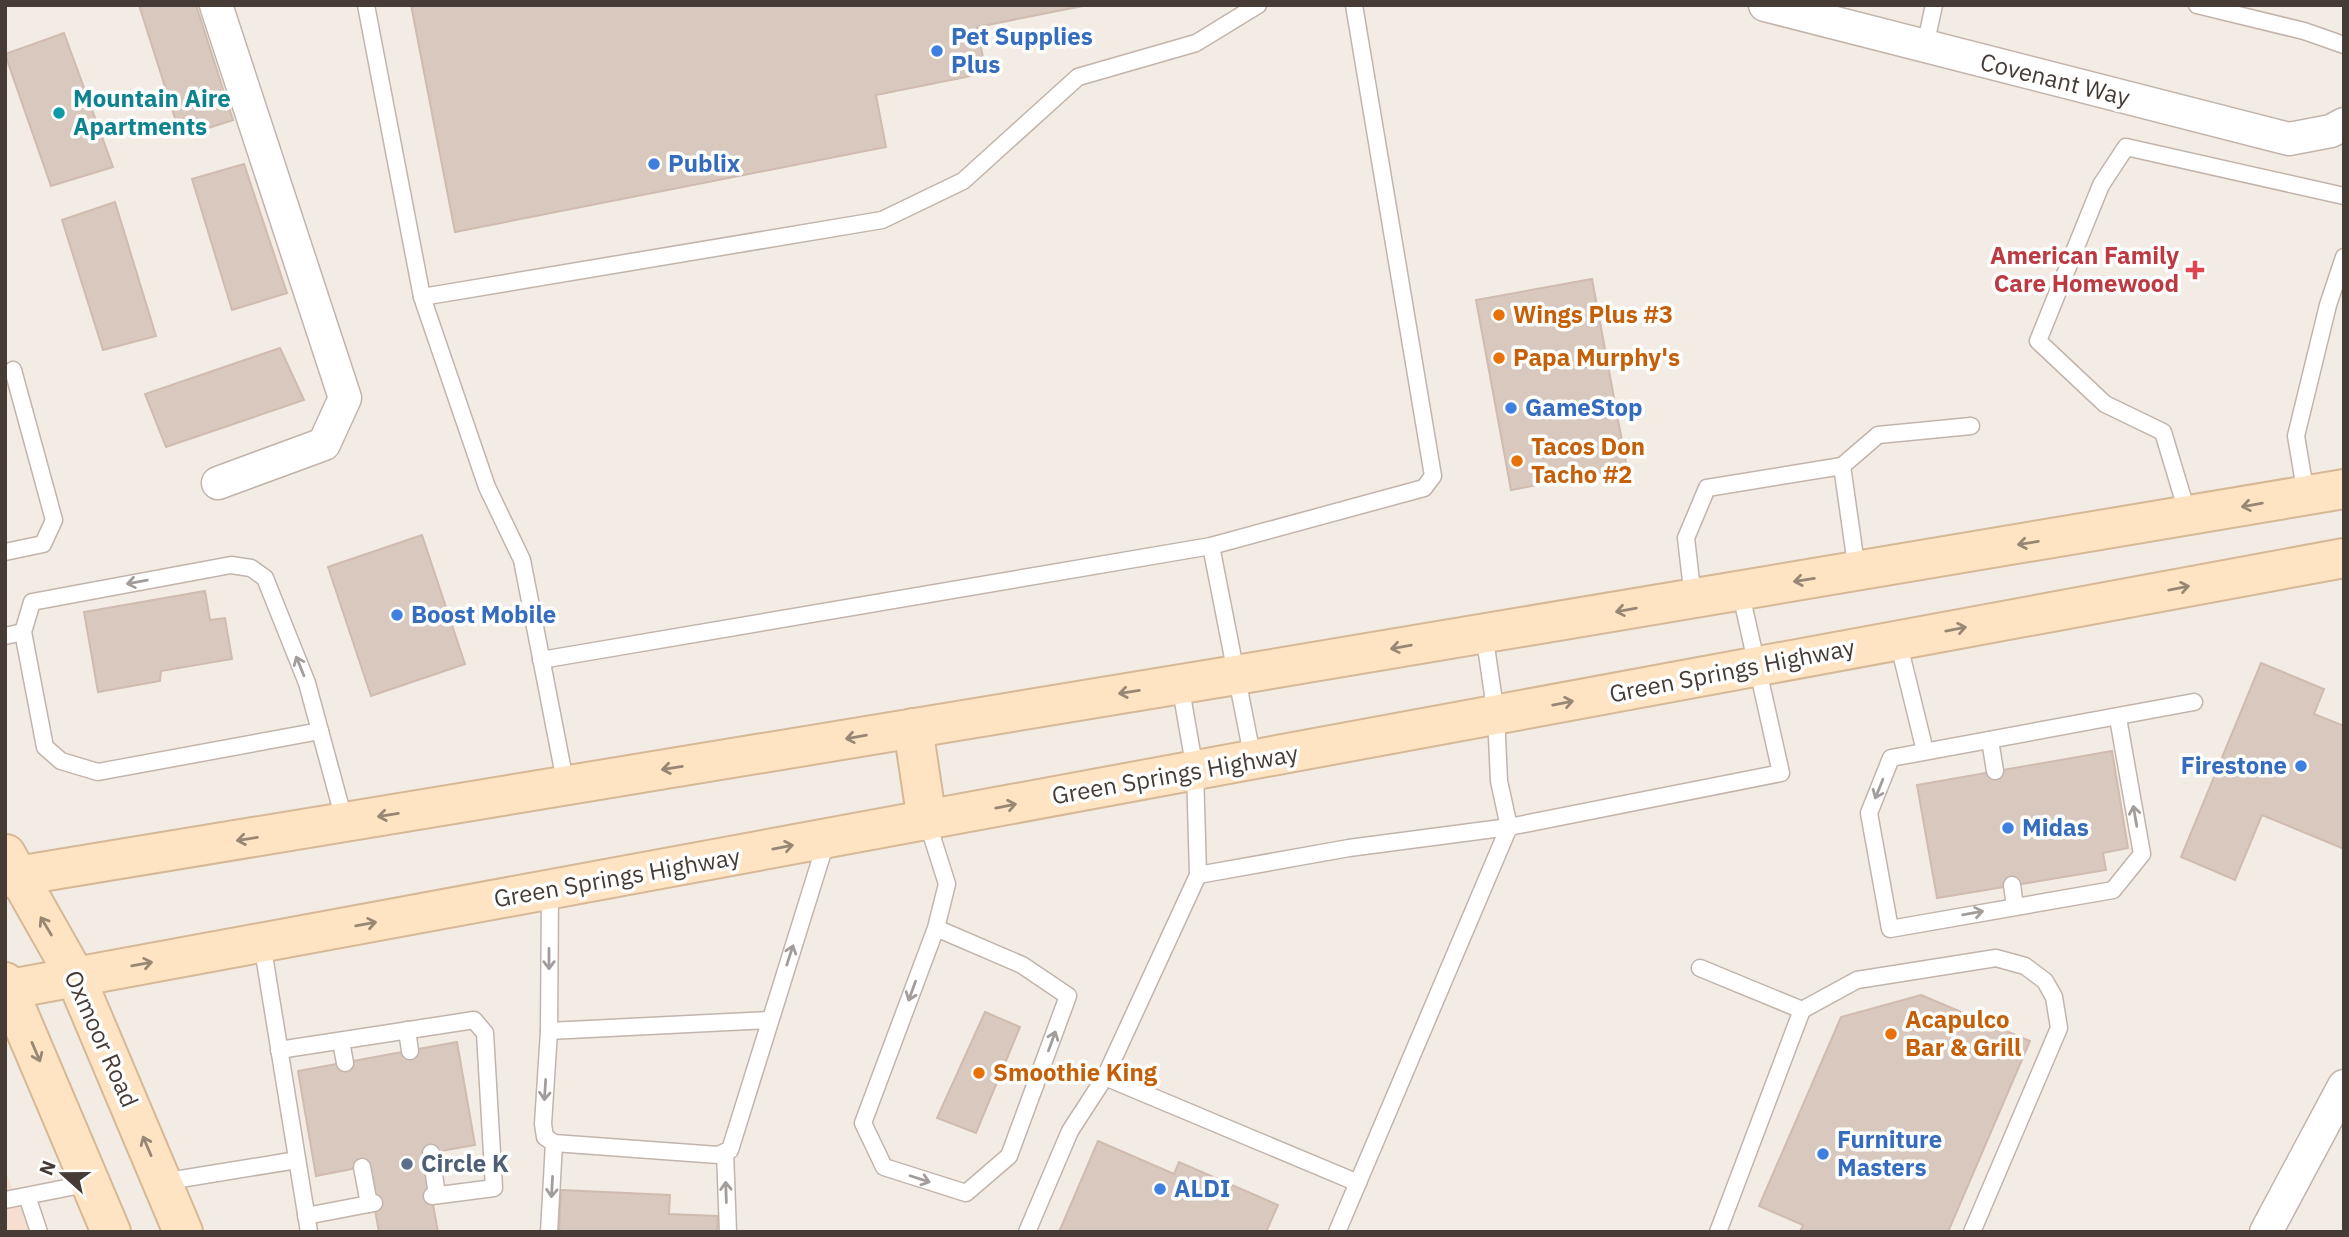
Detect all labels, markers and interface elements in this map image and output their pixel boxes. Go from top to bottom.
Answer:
place label: Pet Supplies Plus [951,20,1093,80]
marker: Pet Supplies Plus [929,43,945,59]
street label: Covenant Way [1977,45,2133,113]
place label: Mountain Aire Apartments [73,82,231,142]
marker: Mountain Aire Apartments [51,105,67,121]
place label: Publix [668,147,741,179]
marker: Publix [646,156,662,172]
place label: American Family Care Homewood [1990,239,2179,299]
marker: American Family Care Homewood [2185,260,2205,280]
place label: Wings Plus #3 [1513,298,1673,330]
marker: Wings Plus #3 [1491,307,1507,323]
place label: Papa Murphy's [1513,341,1680,373]
marker: Papa Murphy's [1491,350,1507,366]
place label: GameStop [1525,391,1643,423]
marker: GameStop [1503,400,1519,416]
place label: Tacos Don Tacho #2 [1531,430,1645,490]
marker: Tacos Don Tacho #2 [1509,453,1525,469]
one-way arrow [2241,499,2264,512]
one-way arrow [2017,537,2040,550]
one-way arrow [1793,574,1816,587]
one-way arrow [126,576,149,590]
one-way arrow [2167,581,2190,594]
place label: Boost Mobile [411,598,556,630]
one-way arrow [1615,604,1638,617]
marker: Boost Mobile [389,607,405,623]
one-way arrow [1944,622,1966,636]
street label: Green Springs Highway [1606,631,1857,710]
one-way arrow [1390,641,1413,654]
one-way arrow [292,655,305,677]
one-way arrow [1118,686,1140,699]
one-way arrow [1551,695,1574,709]
one-way arrow [845,731,868,744]
street label: Green Springs Highway [1049,737,1300,811]
place label: Firestone [2181,749,2287,781]
marker: Firestone [2293,758,2309,774]
one-way arrow [661,762,684,775]
one-way arrow [1871,777,1884,799]
one-way arrow [994,799,1017,812]
one-way arrow [2128,805,2141,828]
one-way arrow [377,809,400,822]
place label: Midas [2022,811,2089,843]
marker: Midas [2000,820,2016,836]
one-way arrow [236,833,259,846]
street label: Green Springs Highway [491,840,742,914]
one-way arrow [771,840,794,854]
one-way arrow [1961,906,1984,920]
one-way arrow [38,916,52,936]
one-way arrow [354,917,377,930]
one-way arrow [784,945,797,967]
one-way arrow [543,947,556,970]
one-way arrow [130,957,153,970]
street label: Oxmoor Road [57,965,146,1112]
one-way arrow [904,980,917,1002]
place label: Acapulco Bar & Grill [1905,1003,2021,1063]
marker: Acapulco Bar & Grill [1883,1026,1899,1042]
one-way arrow [1047,1031,1059,1053]
one-way arrow [30,1041,43,1062]
place label: Smoothie King [993,1056,1158,1088]
marker: Smoothie King [971,1065,987,1081]
one-way arrow [538,1078,551,1101]
place label: Furniture Masters [1837,1123,1942,1183]
one-way arrow [140,1136,153,1158]
north arrow [28,1139,98,1209]
marker: Furniture Masters [1815,1146,1831,1162]
place label: Circle K [421,1147,509,1179]
marker: Circle K [399,1156,415,1172]
text: N [33,1157,61,1179]
place label: ALDI [1174,1172,1230,1204]
one-way arrow [909,1173,931,1186]
one-way arrow [545,1176,558,1199]
one-way arrow [720,1181,733,1204]
marker: ALDI [1152,1181,1168,1197]

